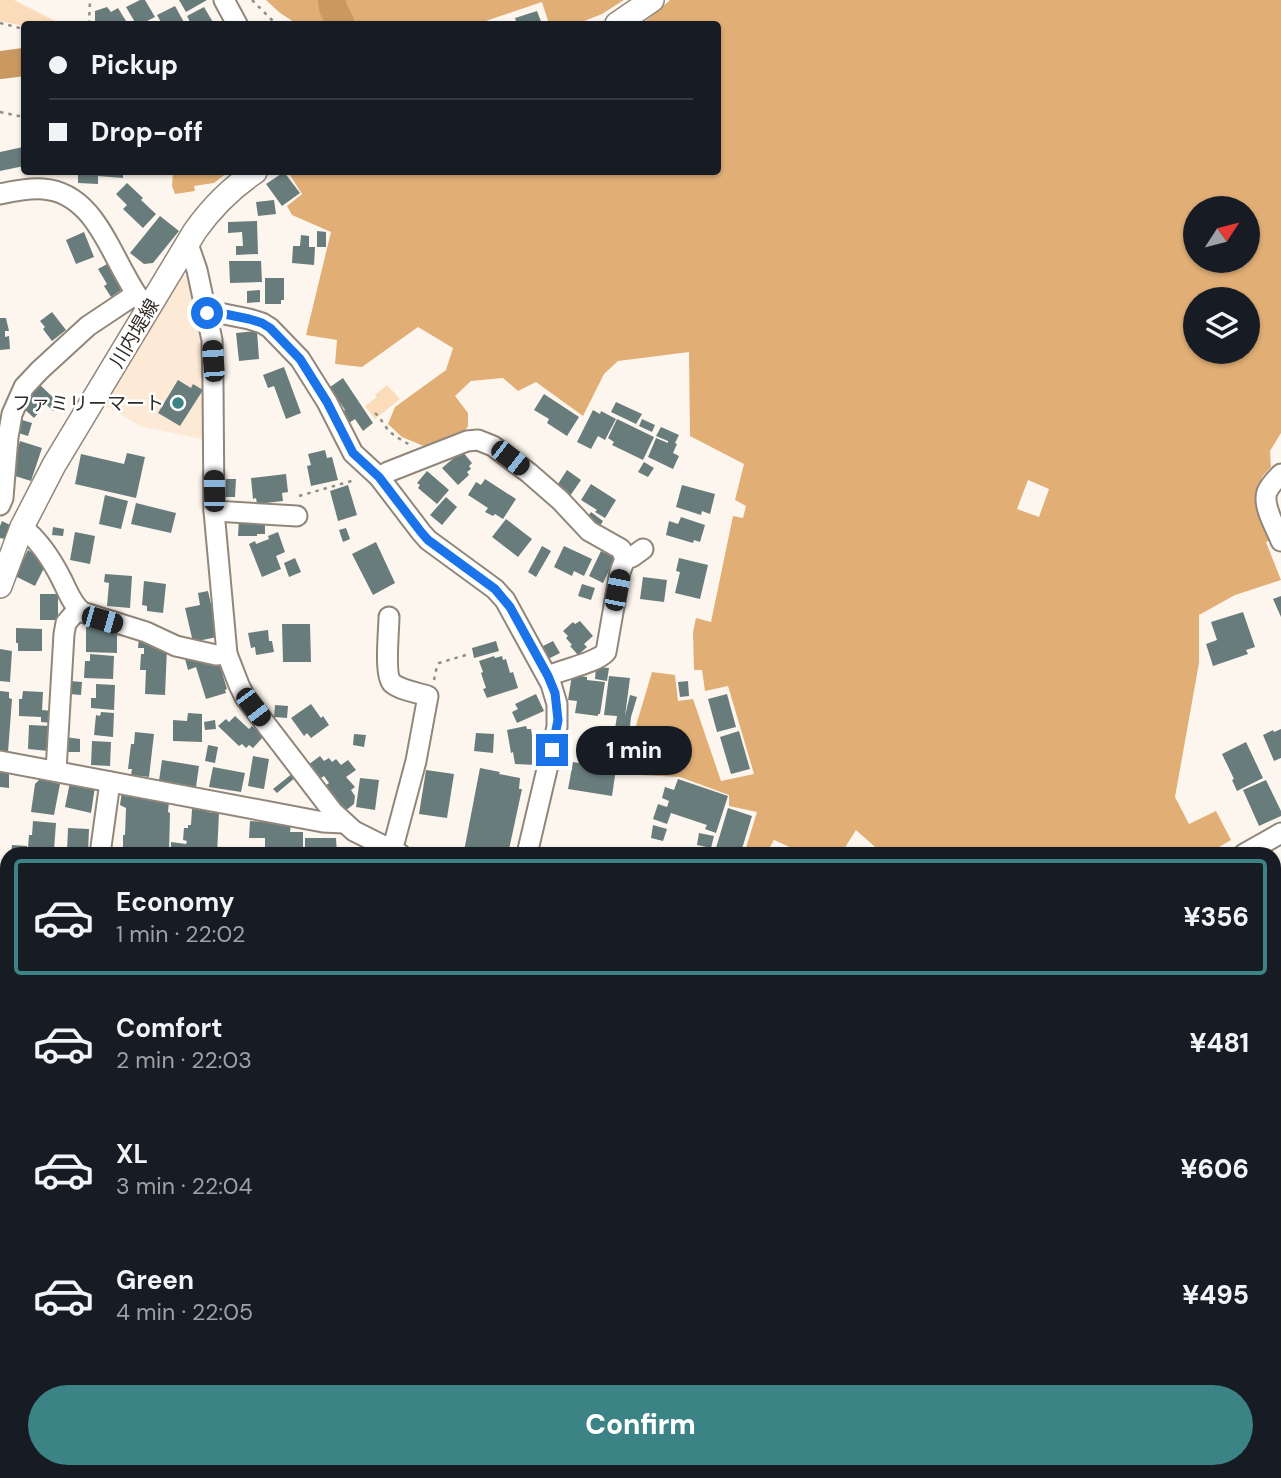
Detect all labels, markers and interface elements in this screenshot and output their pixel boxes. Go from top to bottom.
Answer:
text: Pickup [91,48,178,82]
text: Drop-off [91,115,203,149]
north arrow [1183,196,1260,273]
map controls [1183,196,1260,364]
button: layers [1183,287,1260,364]
street label: 川内堤線 [104,294,165,372]
route start [191,297,223,329]
car [202,339,225,383]
place label: ファミリーマート [12,391,164,416]
marker: ファミリーマート [170,395,186,411]
car [487,437,534,479]
car [204,470,225,512]
car [603,567,632,613]
car [79,604,126,636]
car [232,684,275,730]
callout: 1 min [576,726,692,774]
route end [536,734,568,766]
text: 1 min [606,735,662,765]
text: Economy [116,885,234,919]
icon: car [32,886,95,949]
text: ¥356 [1184,900,1249,934]
text: 1 min · 22:02 [116,919,245,949]
text: Comfort [116,1011,222,1045]
icon: car [32,1012,95,1075]
text: ¥481 [1189,1026,1249,1060]
text: 2 min · 22:03 [116,1045,252,1075]
text: XL [116,1137,148,1171]
icon: car [32,1138,95,1201]
text: ¥606 [1181,1152,1249,1186]
text: 3 min · 22:04 [116,1171,253,1201]
text: Green [116,1263,194,1297]
icon: car [32,1264,95,1327]
text: ¥495 [1182,1278,1249,1312]
text: 4 min · 22:05 [116,1297,253,1327]
button: Confirm [28,1385,1253,1465]

